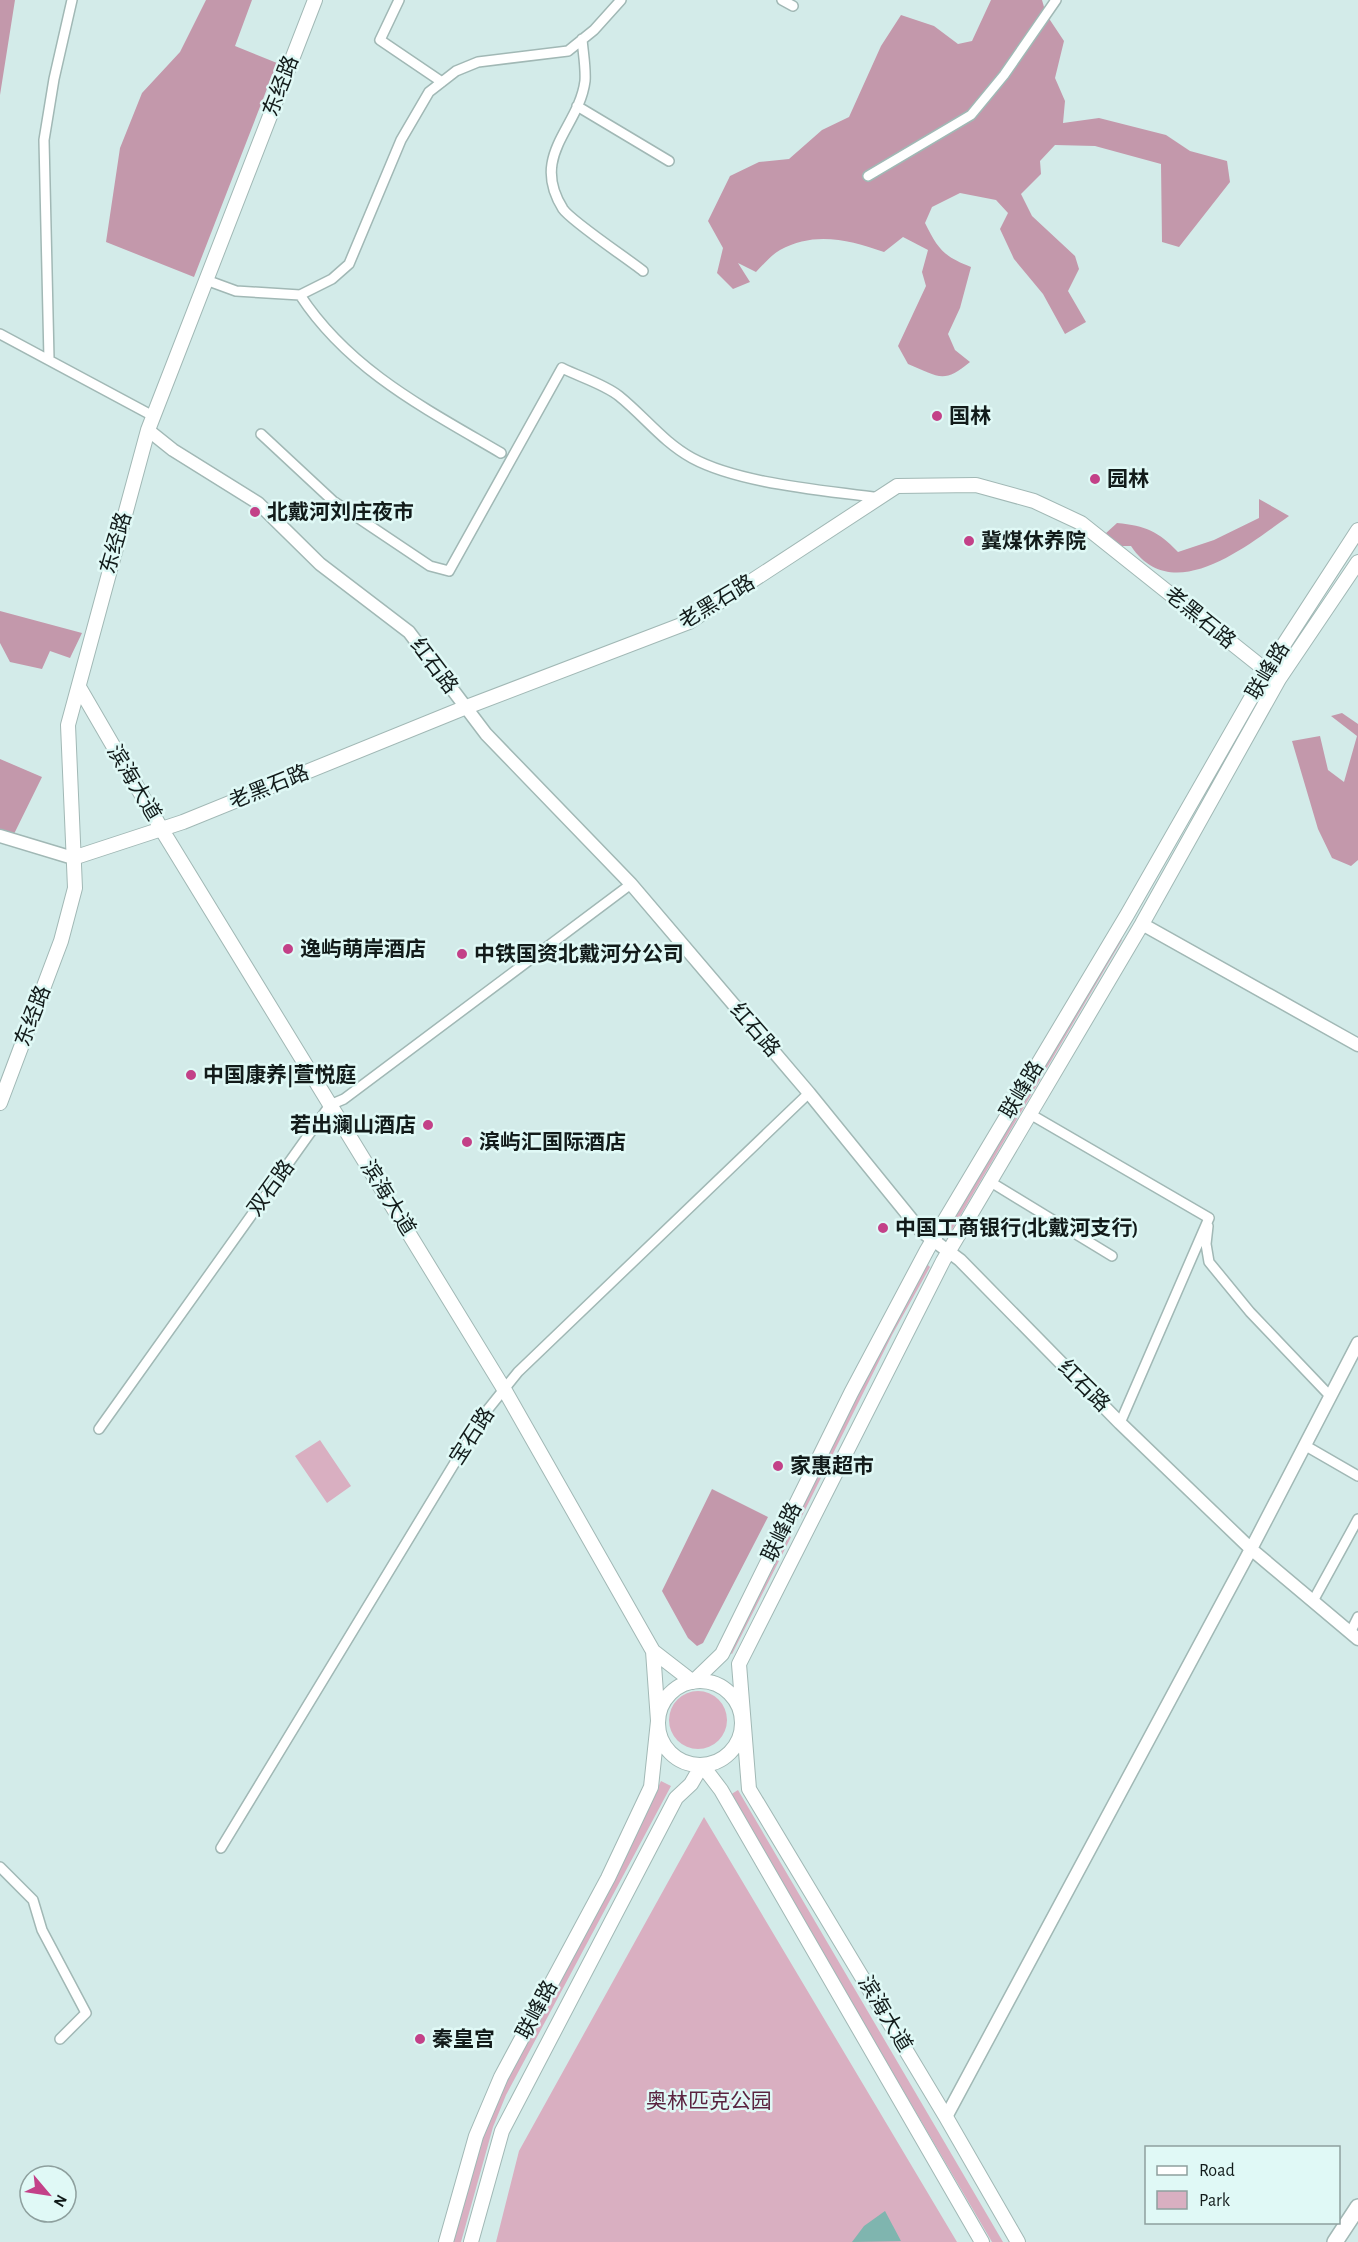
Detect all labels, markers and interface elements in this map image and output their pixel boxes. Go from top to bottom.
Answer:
street label: 东经路 [259,52,302,119]
place label: 国林 [949,405,991,427]
marker: 国林 [930,409,944,423]
place label: 园林 [1107,468,1149,490]
marker: 园林 [1088,472,1102,486]
place label: 北戴河刘庄夜市 [267,500,414,523]
marker: 北戴河刘庄夜市 [248,505,262,519]
street label: 东经路 [96,510,135,576]
place label: 冀煤休养院 [981,529,1086,552]
marker: 冀煤休养院 [962,534,976,548]
street label: 老黑石路 [675,571,758,633]
street label: 老黑石路 [1161,583,1240,653]
street label: 红石路 [407,634,462,697]
street label: 联峰路 [1242,638,1293,703]
street label: 滨海大道 [103,741,165,824]
street label: 老黑石路 [226,761,312,812]
place label: 逸屿萌岸酒店 [300,937,426,960]
marker: 逸屿萌岸酒店 [281,942,295,956]
place label: 中铁国资北戴河分公司 [474,943,684,965]
marker: 中铁国资北戴河分公司 [455,947,469,961]
street label: 东经路 [11,982,54,1049]
street label: 红石路 [726,999,784,1061]
street label: 联峰路 [996,1057,1047,1122]
place label: 中国康养|萱悦庭 [203,1063,356,1088]
marker: 中国康养|萱悦庭 [184,1068,198,1082]
place label: 若出澜山酒店 [290,1114,416,1136]
marker: 若出澜山酒店 [421,1118,435,1132]
place label: 滨屿汇国际酒店 [479,1130,626,1153]
marker: 滨屿汇国际酒店 [460,1135,474,1149]
street label: 双石路 [243,1156,298,1220]
street label: 滨海大道 [357,1156,420,1239]
place label: 中国工商银行(北戴河支行) [895,1216,1139,1239]
marker: 中国工商银行(北戴河支行) [876,1221,890,1235]
street label: 红石路 [1054,1356,1114,1416]
street label: 宝石路 [445,1403,498,1468]
place label: 家惠超市 [790,1454,874,1477]
marker: 家惠超市 [771,1459,785,1473]
street label: 联峰路 [758,1499,805,1565]
street label: 滨海大道 [854,1972,916,2055]
street label: 联峰路 [512,1977,561,2043]
place label: 秦皇宫 [432,2028,495,2050]
marker: 秦皇宫 [413,2032,427,2046]
park label: 奥林匹克公园 [646,2090,772,2112]
legend [1145,2146,1340,2224]
text: Road [1199,2162,1235,2180]
north arrow [18,2164,78,2224]
text: N [51,2192,70,2210]
text: Park [1199,2192,1231,2210]

